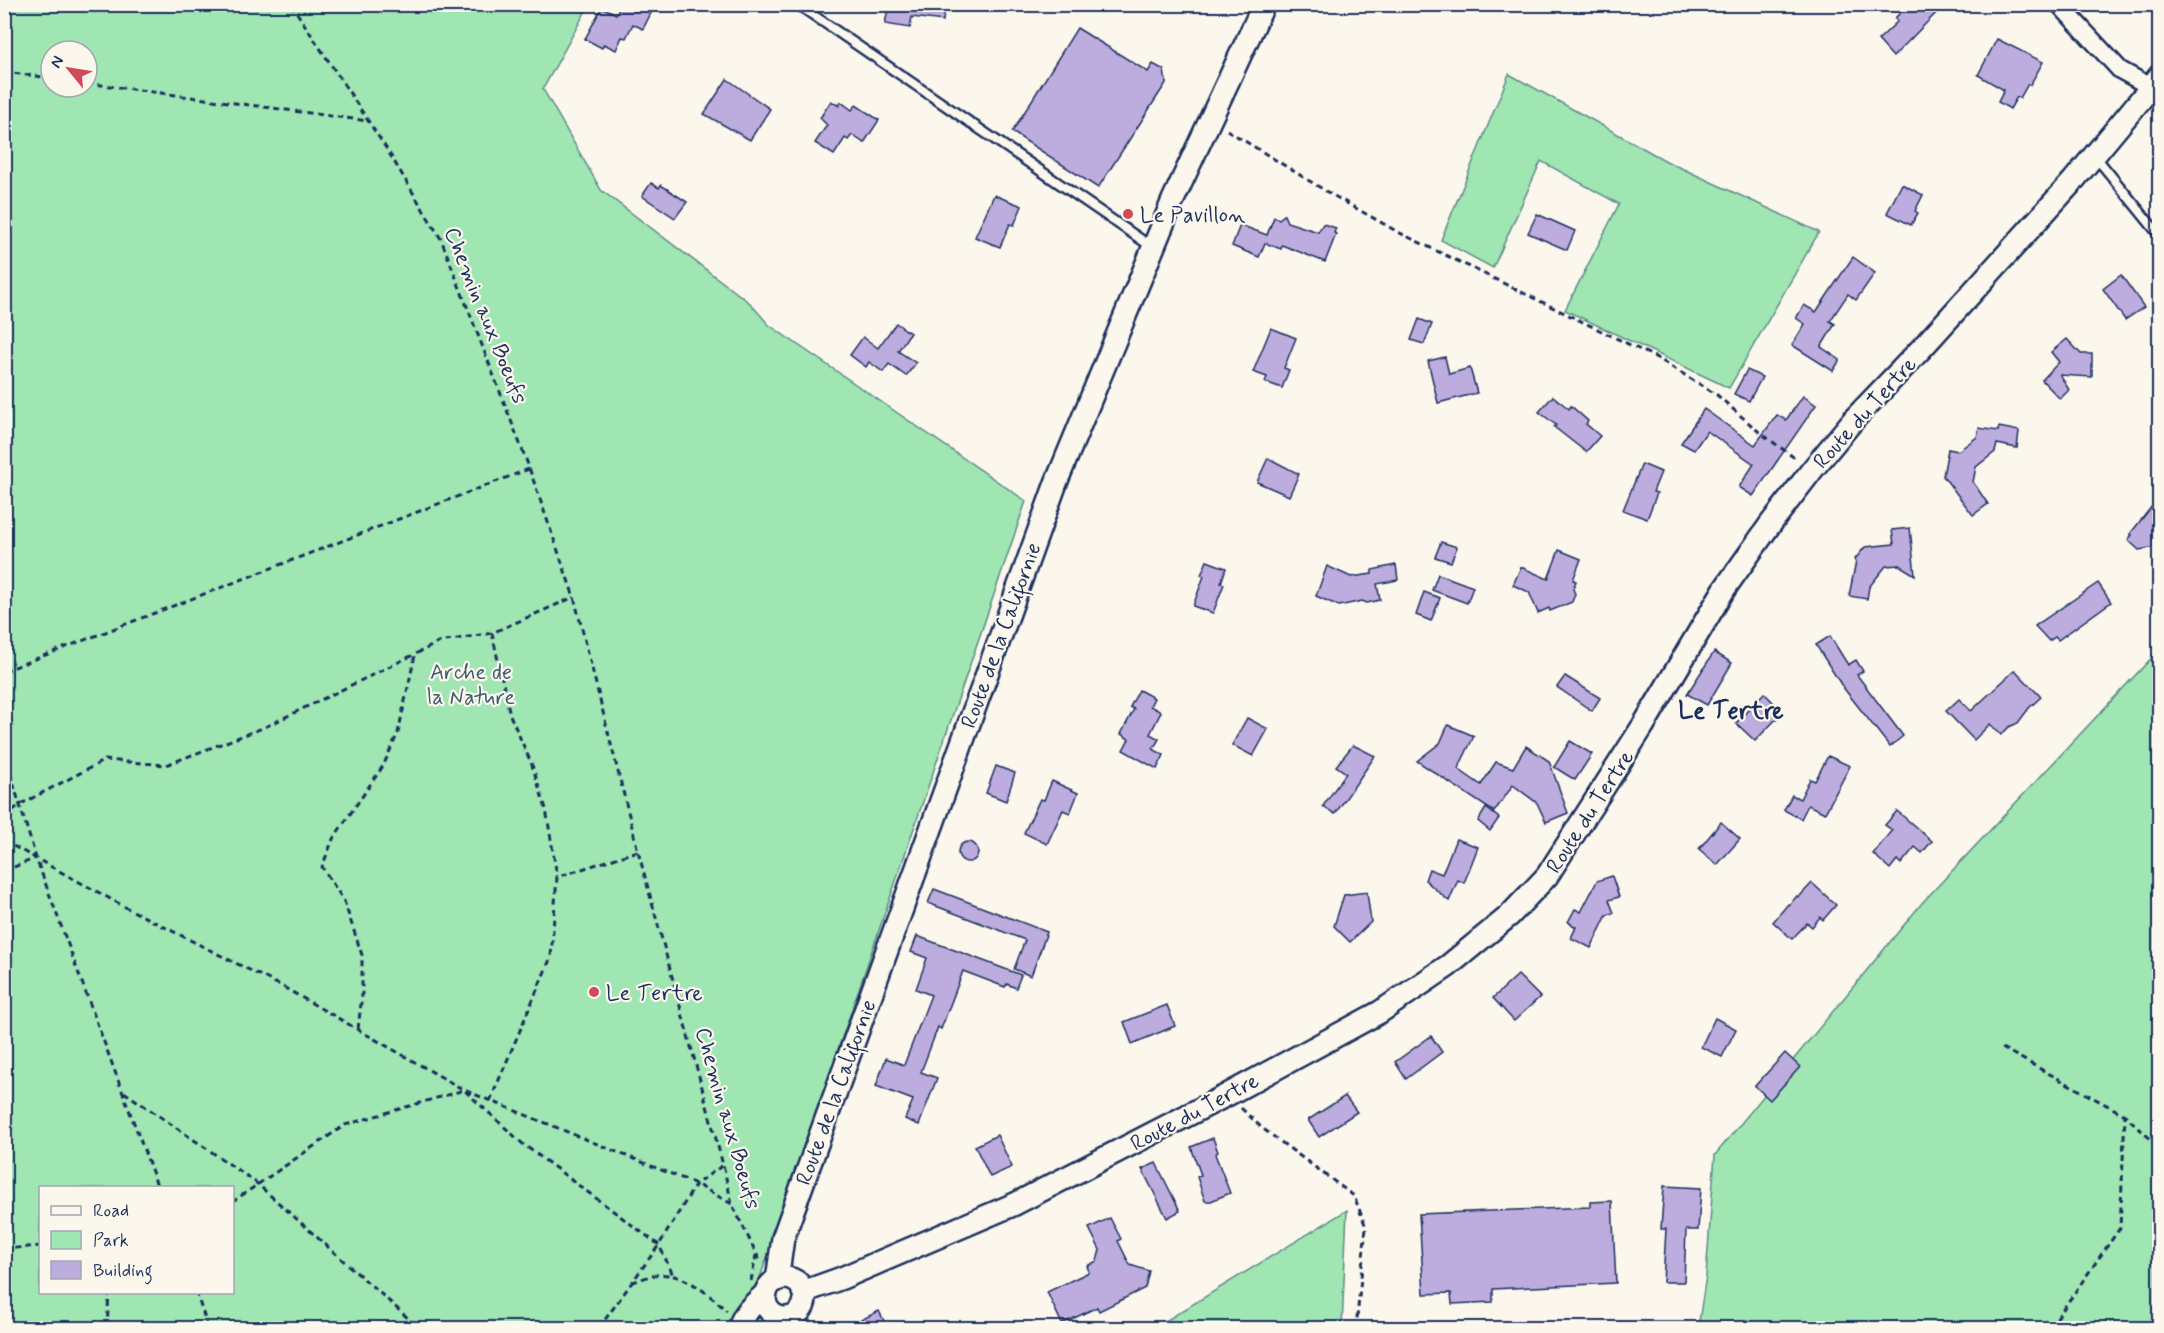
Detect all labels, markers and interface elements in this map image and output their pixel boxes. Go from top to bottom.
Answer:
north arrow [39,39,99,99]
text: N [46,52,69,72]
place label: Le Pavillon [1140,202,1245,230]
marker: Le Pavillon [1121,207,1135,221]
street label: Chemin aux Boeufs [437,223,533,408]
street label: Route du Tertre [1808,351,1923,475]
street label: Route de la Californie [955,539,1050,733]
park label: Arche de la Nature [427,659,515,712]
district label: Le Tertre [1678,696,1784,727]
street label: Route du Tertre [1540,745,1641,879]
place label: Le Tertre [606,980,703,1008]
marker: Le Tertre [587,985,601,999]
street label: Route de la Californie [790,996,885,1190]
street label: Chemin aux Boeufs [688,1024,766,1213]
street label: Route du Tertre [1126,1067,1264,1158]
legend [39,1186,234,1294]
text: Road [93,1199,129,1223]
text: Park [93,1229,129,1253]
text: Building [93,1259,153,1285]

